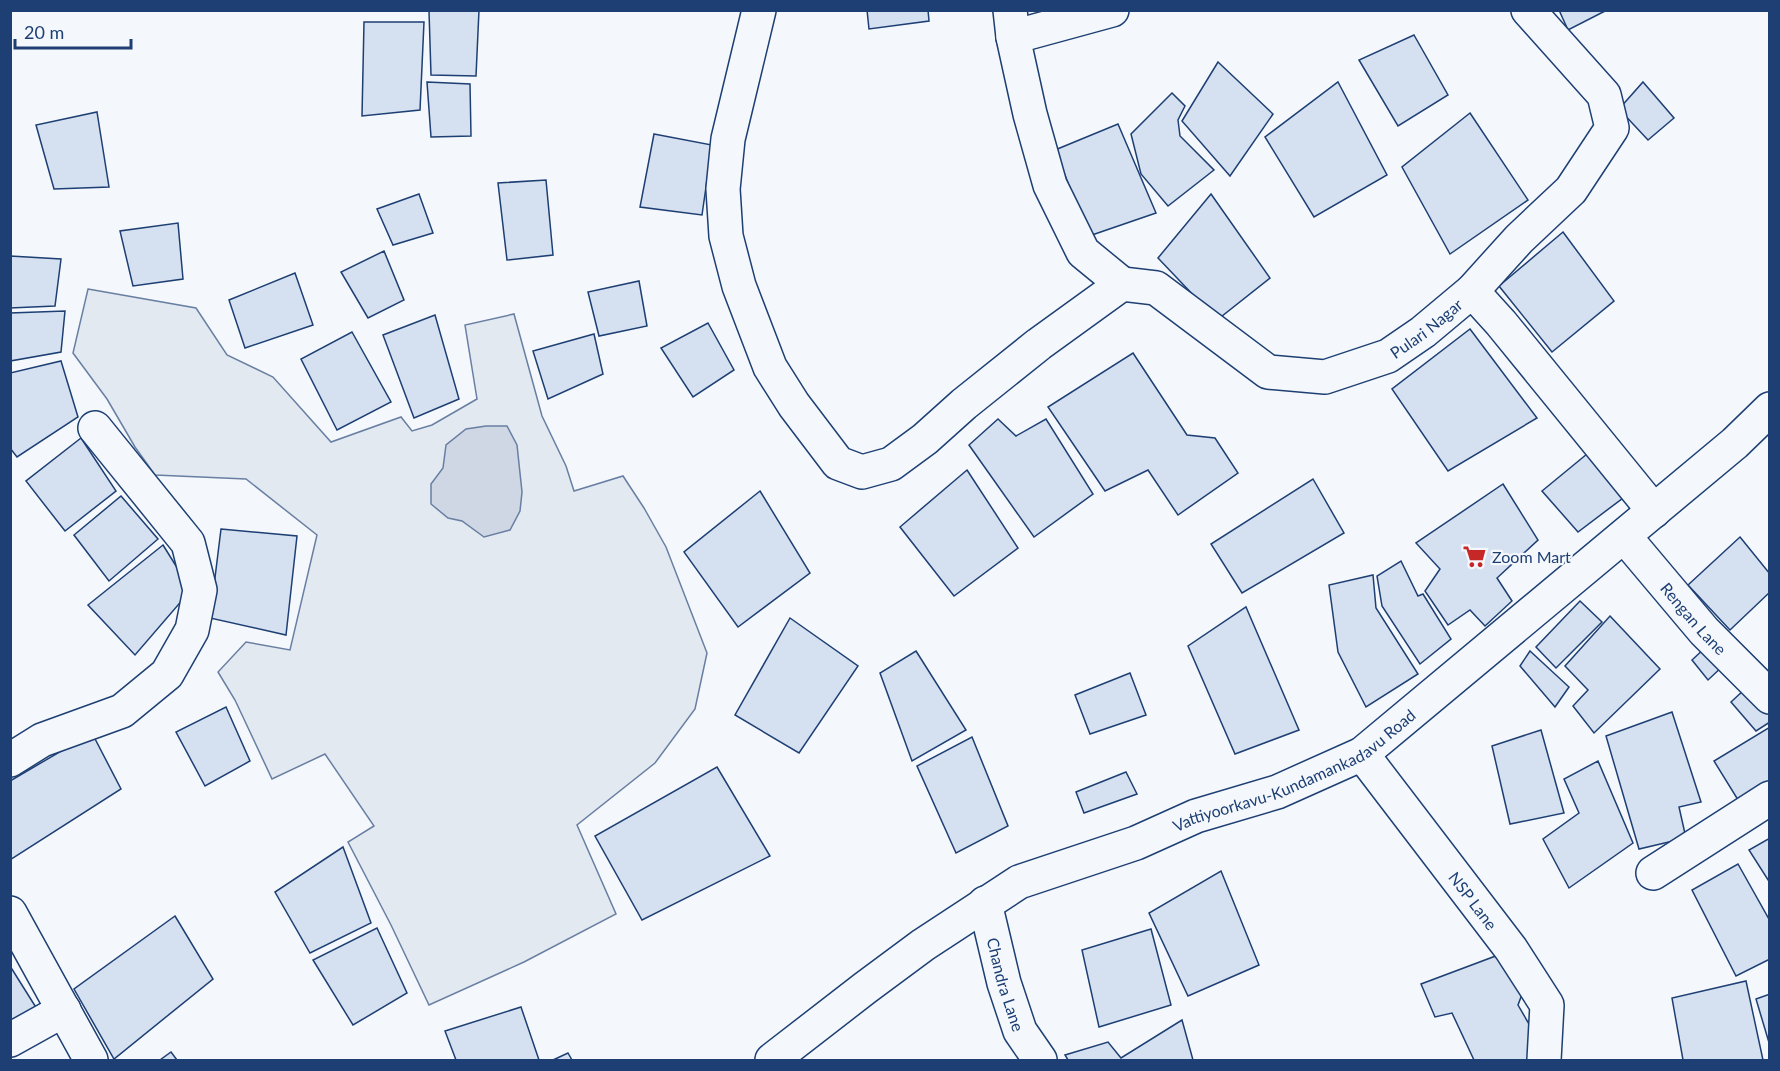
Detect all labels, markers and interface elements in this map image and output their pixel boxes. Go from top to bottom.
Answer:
scale bar [15,12,130,50]
text: 20 m [24,21,64,43]
street label: Pulari Nagar [1386,294,1466,362]
supermarket icon: Zoom Mart [1461,543,1487,569]
place label: Zoom Mart [1492,547,1571,566]
street label: Rengan Lane [1657,578,1731,658]
street label: Vattiyoorkavu-Kundamankadavu Road [1169,705,1419,835]
street label: NSP Lane [1446,868,1502,933]
street label: Chandra Lane [984,935,1029,1034]

